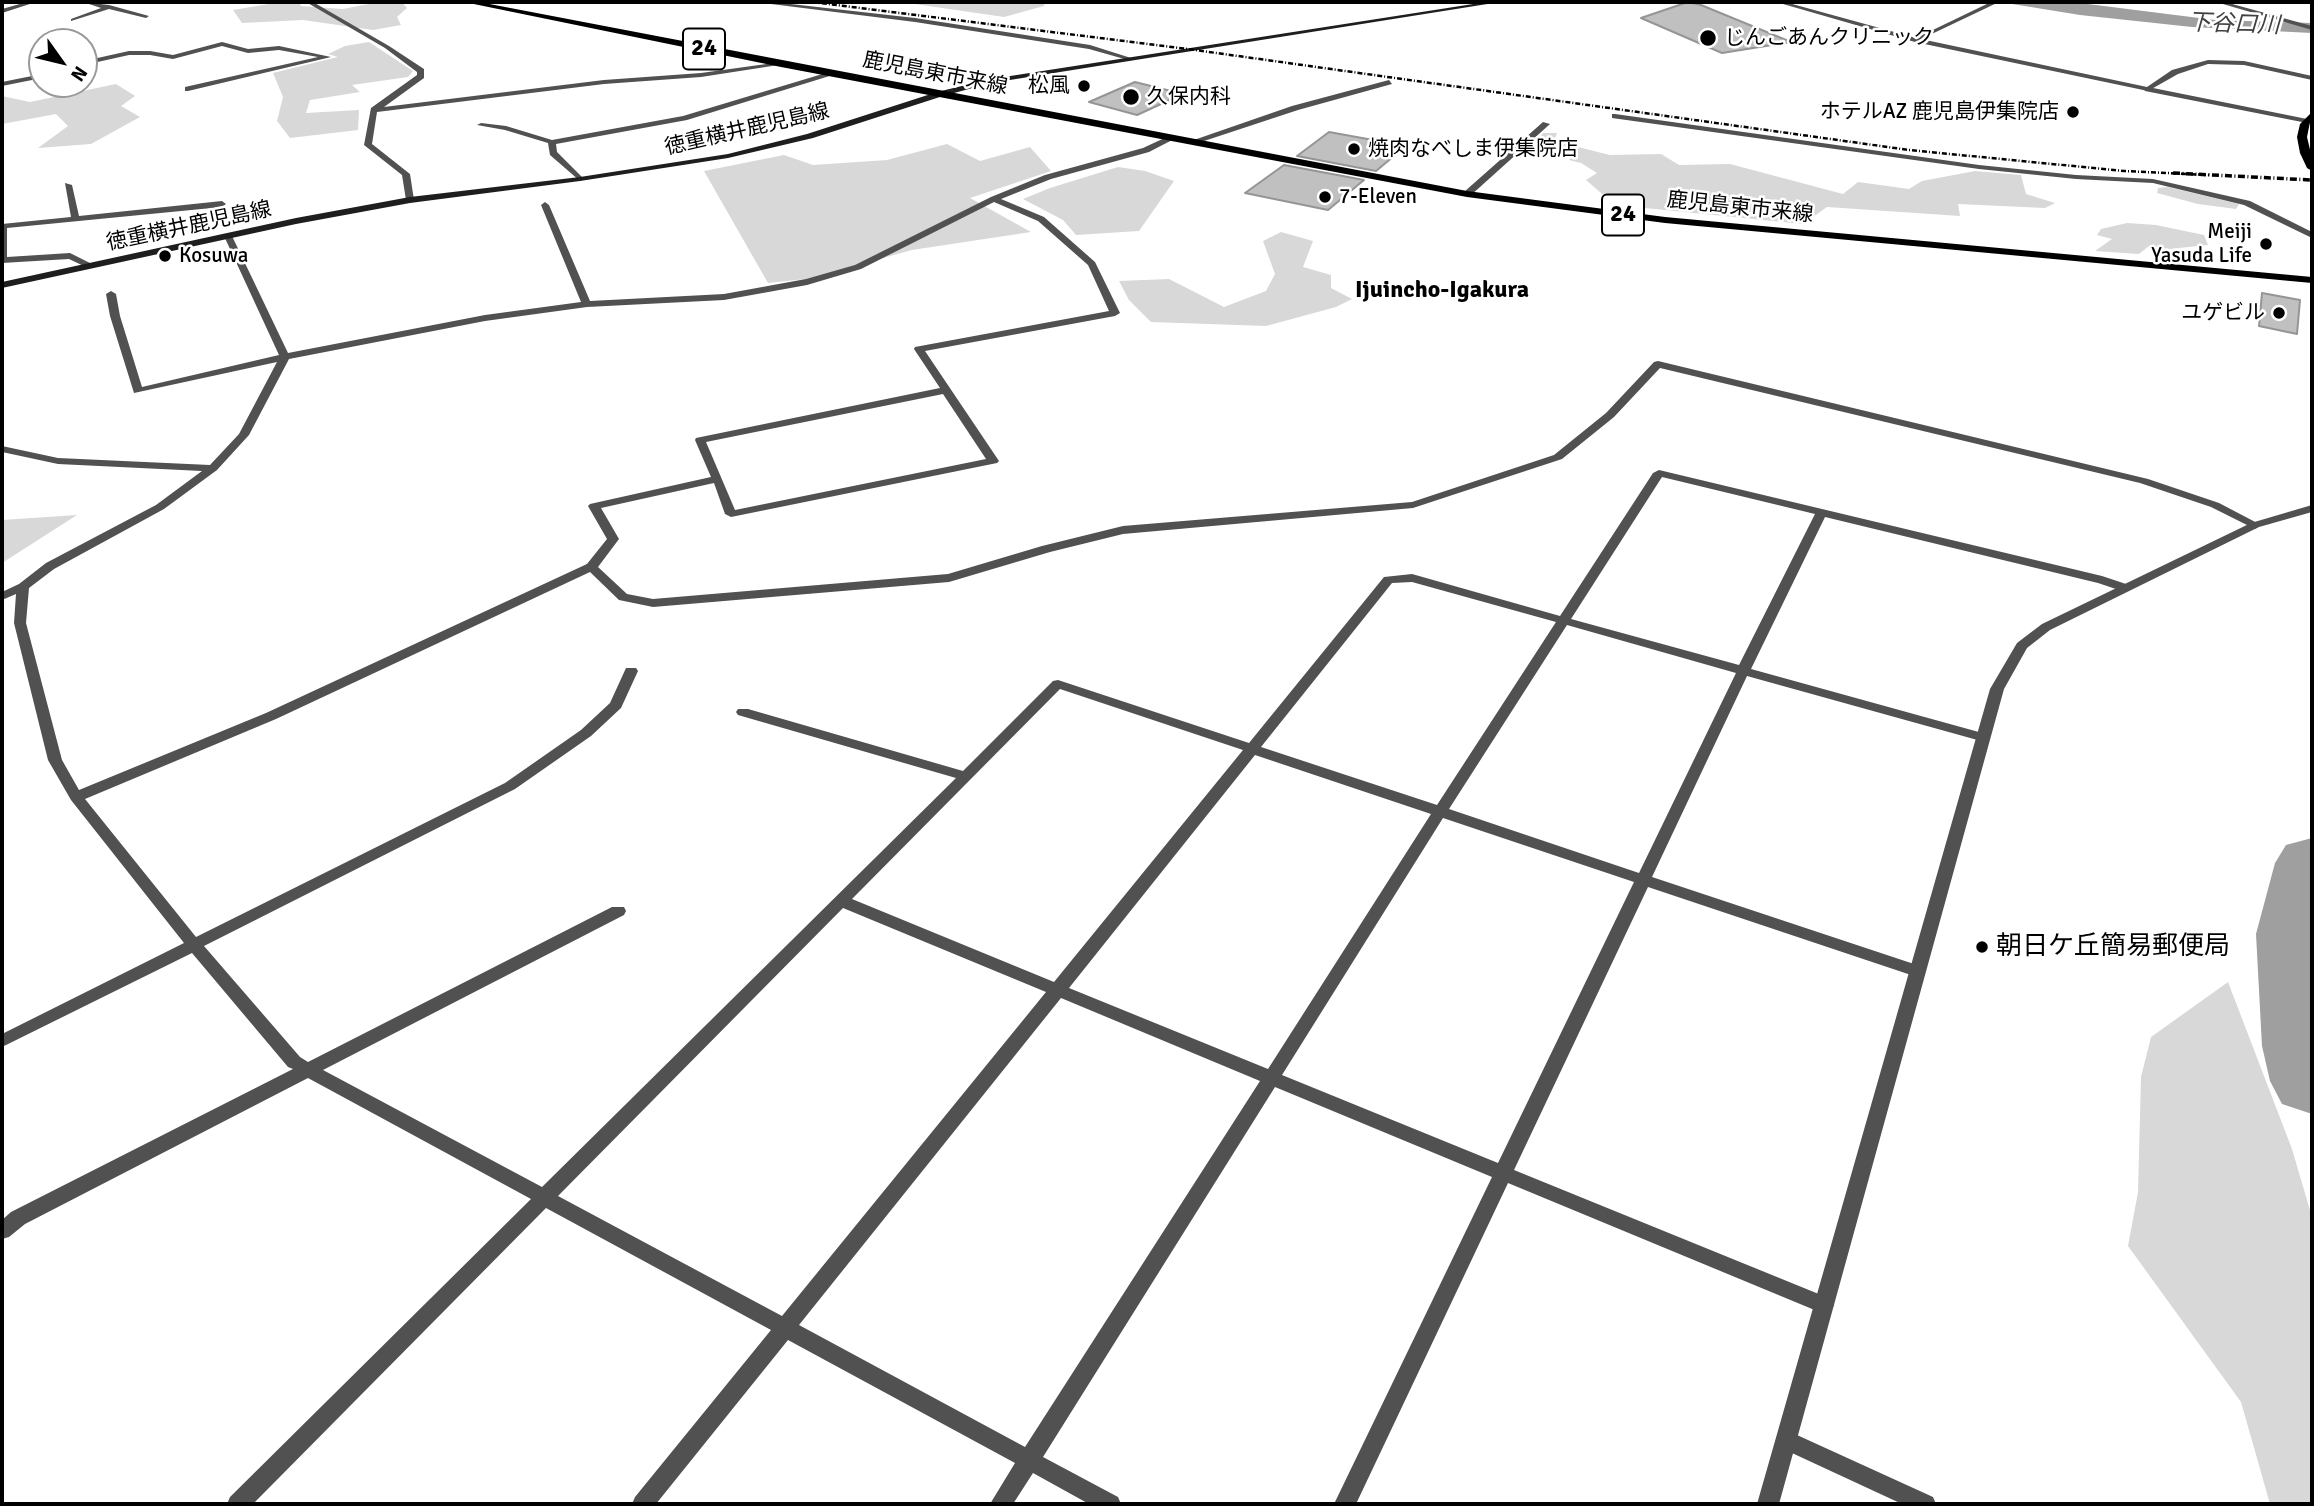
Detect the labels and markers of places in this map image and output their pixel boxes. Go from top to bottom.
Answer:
place label: じんごあんクリニック [1724,25,1934,51]
marker: じんごあんクリニック [1698,28,1718,48]
place label: 松風 [1028,73,1070,99]
marker: 松風 [1076,78,1092,94]
place label: 久保内科 [1147,84,1231,110]
marker: 久保内科 [1121,87,1141,107]
place label: ホテルAZ 鹿児島伊集院店 [1820,99,2059,125]
marker: ホテルAZ 鹿児島伊集院店 [2065,104,2081,120]
place label: 焼肉なべしま伊集院店 [1368,136,1578,162]
marker: 焼肉なべしま伊集院店 [1346,141,1362,157]
place label: 7-Eleven [1339,184,1417,210]
marker: 7-Eleven [1317,189,1333,205]
place label: Meiji Yasuda Life [2151,219,2252,269]
marker: Meiji Yasuda Life [2258,236,2274,252]
place label: Kosuwa [179,243,248,269]
marker: Kosuwa [157,248,173,264]
place label: ユゲビル [2181,300,2265,326]
marker: ユゲビル [2271,305,2287,321]
place label: 朝日ケ丘簡易郵便局 [1996,931,2230,963]
marker: 朝日ケ丘簡易郵便局 [1974,939,1990,955]

